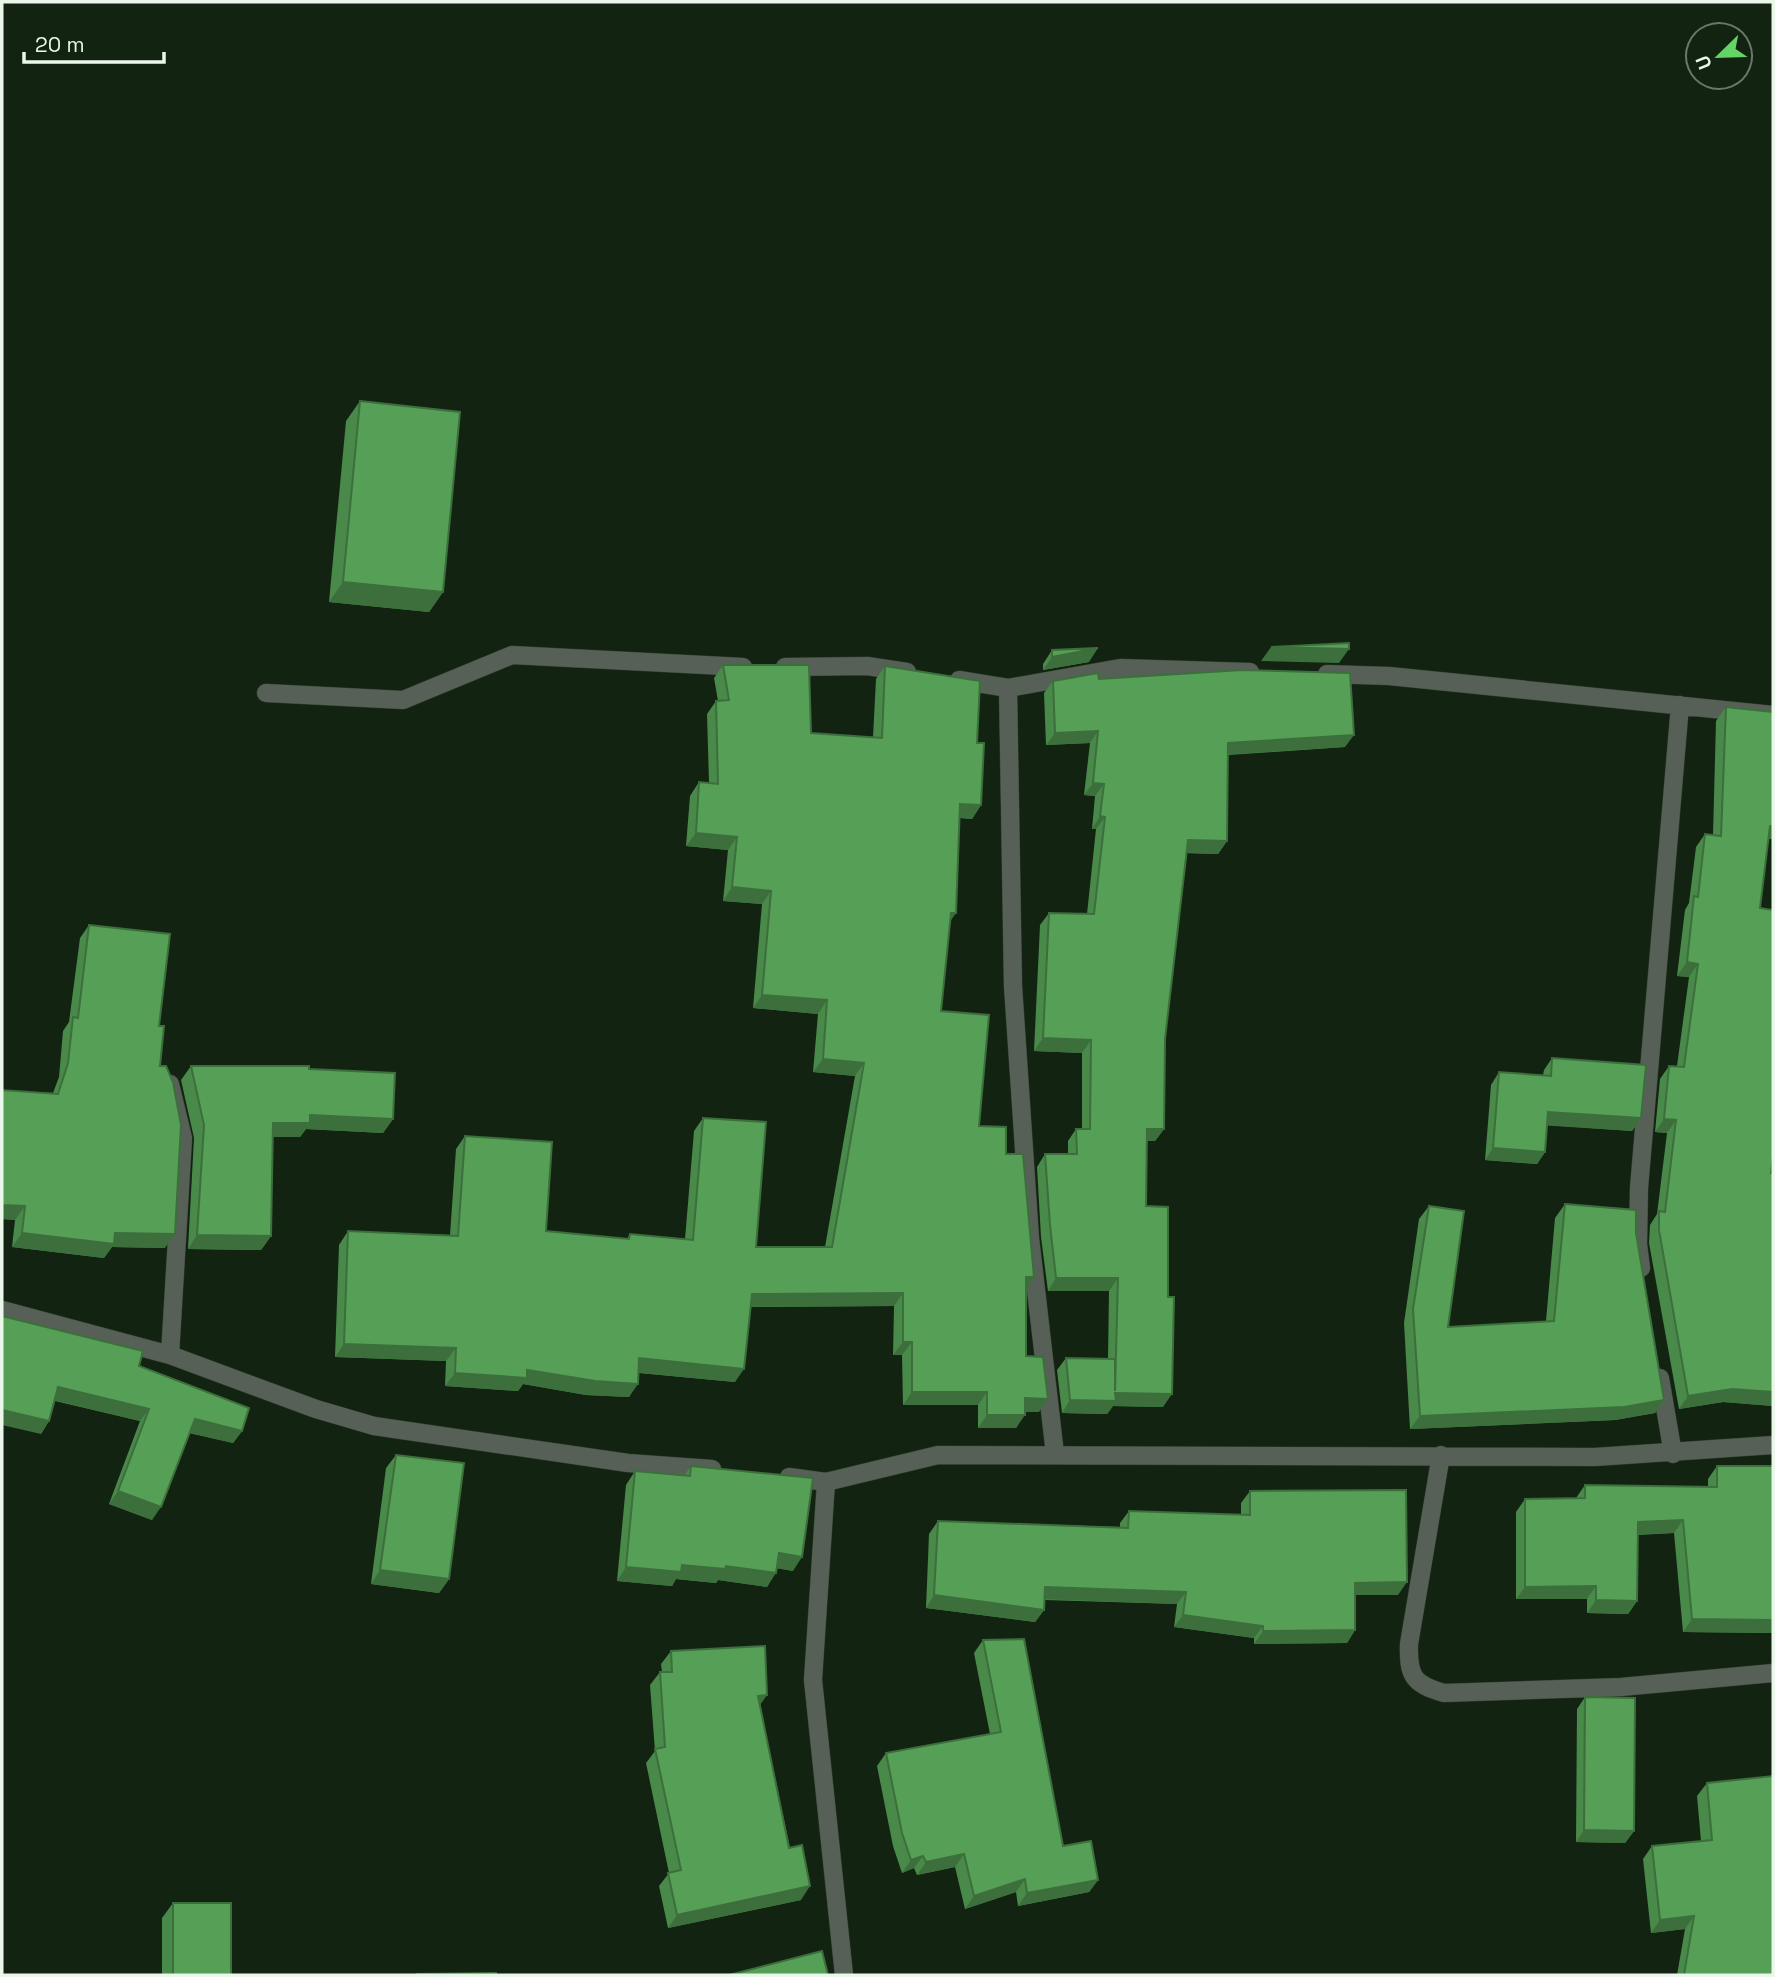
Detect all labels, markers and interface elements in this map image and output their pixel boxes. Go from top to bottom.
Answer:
scale bar [24,21,164,65]
north arrow [1684,21,1754,91]
text: 20 m [35,31,85,58]
text: U [1690,52,1718,73]

